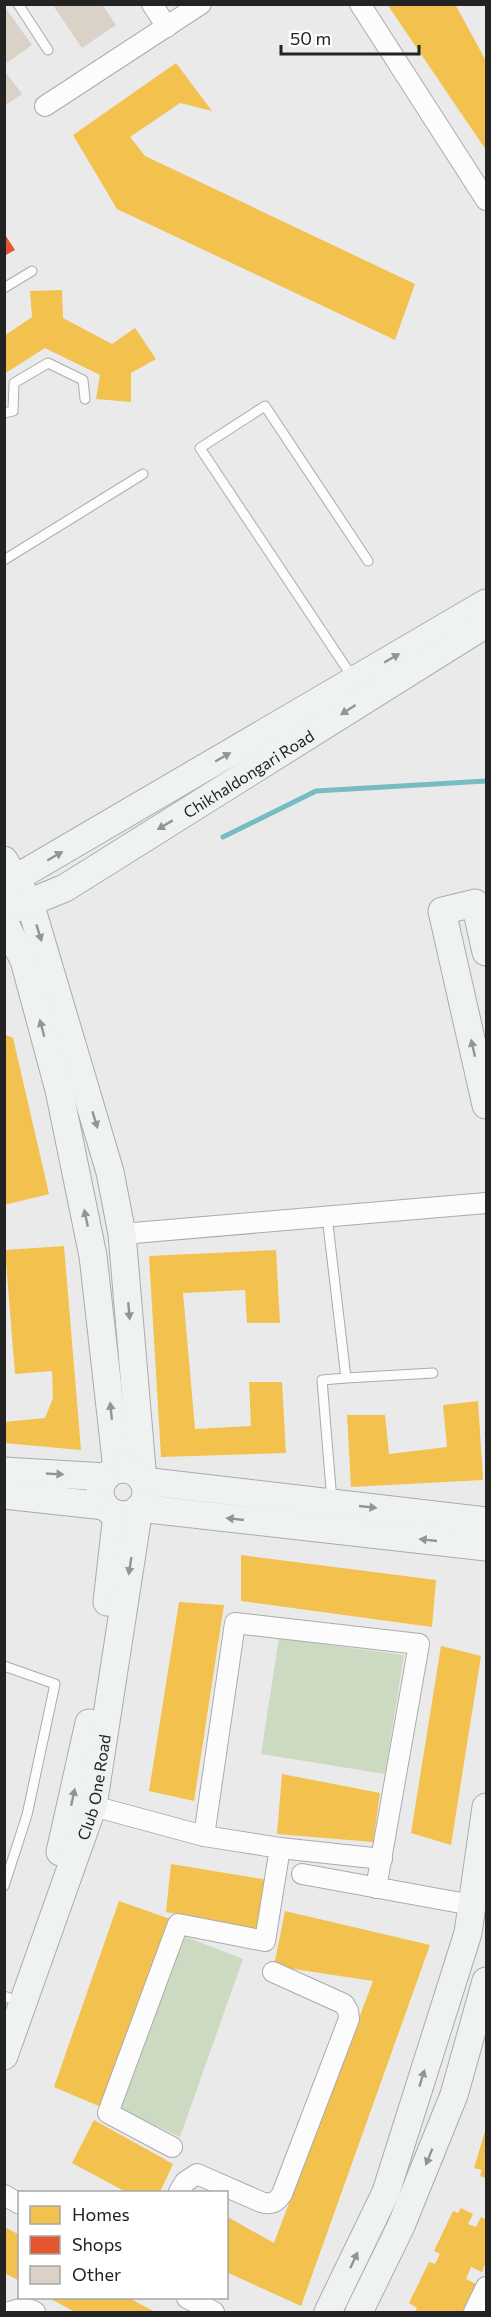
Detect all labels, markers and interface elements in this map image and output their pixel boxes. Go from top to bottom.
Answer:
scale bar [281,18,419,56]
text: 50 m [290,27,331,49]
one-way arrow [384,653,400,664]
one-way arrow [340,705,356,716]
street label: Chikhaldongari Road [179,725,317,821]
one-way arrow [215,753,232,763]
one-way arrow [156,819,173,830]
one-way arrow [47,851,63,862]
one-way arrow [35,924,44,942]
one-way arrow [37,1019,47,1037]
one-way arrow [468,1039,478,1057]
one-way arrow [91,1111,100,1129]
one-way arrow [81,1208,90,1227]
one-way arrow [124,1301,134,1320]
one-way arrow [106,1402,116,1421]
one-way arrow [46,1469,65,1478]
one-way arrow [359,1502,378,1512]
one-way arrow [225,1514,244,1524]
one-way arrow [419,1535,438,1545]
one-way arrow [126,1556,135,1575]
street label: Club One Road [72,1733,113,1842]
one-way arrow [69,1787,78,1806]
one-way arrow [418,2069,427,2087]
one-way arrow [424,2148,434,2166]
legend [18,2191,228,2299]
text: Homes [72,2203,130,2225]
text: Shops [72,2233,122,2255]
one-way arrow [349,2251,358,2268]
text: Other [72,2263,121,2285]

